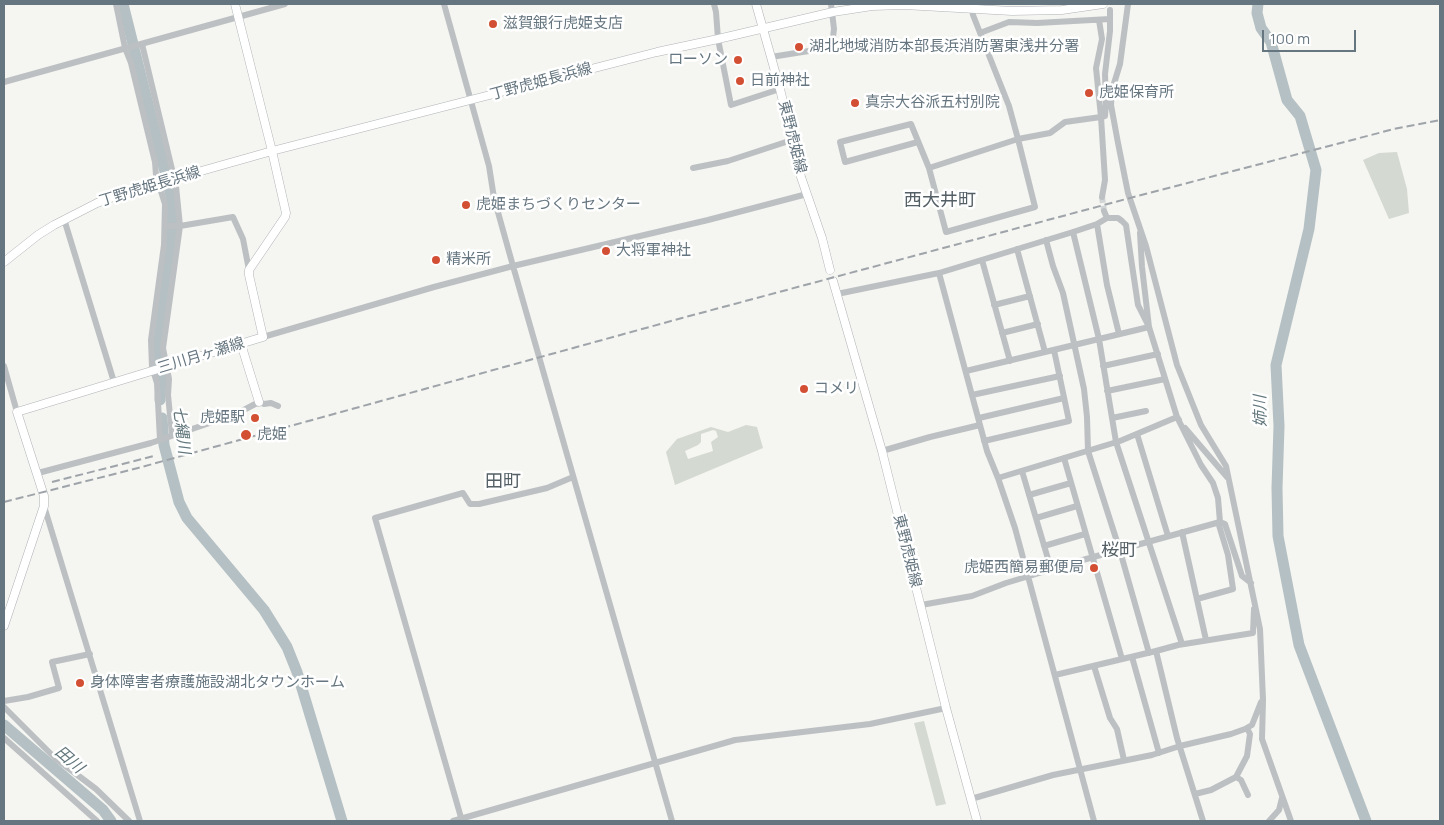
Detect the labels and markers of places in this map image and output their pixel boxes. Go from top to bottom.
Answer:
place label: 滋賀銀行虎姫支店 [503,15,623,33]
marker: 滋賀銀行虎姫支店 [487,18,499,30]
place label: 湖北地域消防本部長浜消防署東浅井分署 [809,38,1079,56]
marker: 湖北地域消防本部長浜消防署東浅井分署 [793,41,805,53]
place label: ローソン [668,51,728,69]
marker: ローソン [732,54,744,66]
place label: 日前神社 [750,72,810,90]
marker: 日前神社 [734,75,746,87]
place label: 虎姫保育所 [1099,84,1174,102]
marker: 虎姫保育所 [1083,87,1095,99]
place label: 真宗大谷派五村別院 [865,94,1000,112]
marker: 真宗大谷派五村別院 [849,97,861,109]
place label: 虎姫まちづくりセンター [476,196,641,214]
marker: 虎姫まちづくりセンター [460,199,472,211]
place label: 大将軍神社 [616,242,691,260]
marker: 大将軍神社 [600,245,612,257]
place label: 精米所 [446,251,491,269]
marker: 精米所 [430,254,442,266]
place label: コメリ [814,380,859,398]
marker: コメリ [798,383,810,395]
place label: 虎姫駅 [200,409,245,427]
marker: 虎姫駅 [249,412,261,424]
place label: 虎姫 [257,426,287,444]
marker: 虎姫 [239,428,253,442]
place label: 虎姫西簡易郵便局 [964,559,1084,577]
marker: 虎姫西簡易郵便局 [1088,562,1100,574]
place label: 身体障害者療護施設湖北タウンホーム [90,674,345,692]
marker: 身体障害者療護施設湖北タウンホーム [74,677,86,689]

